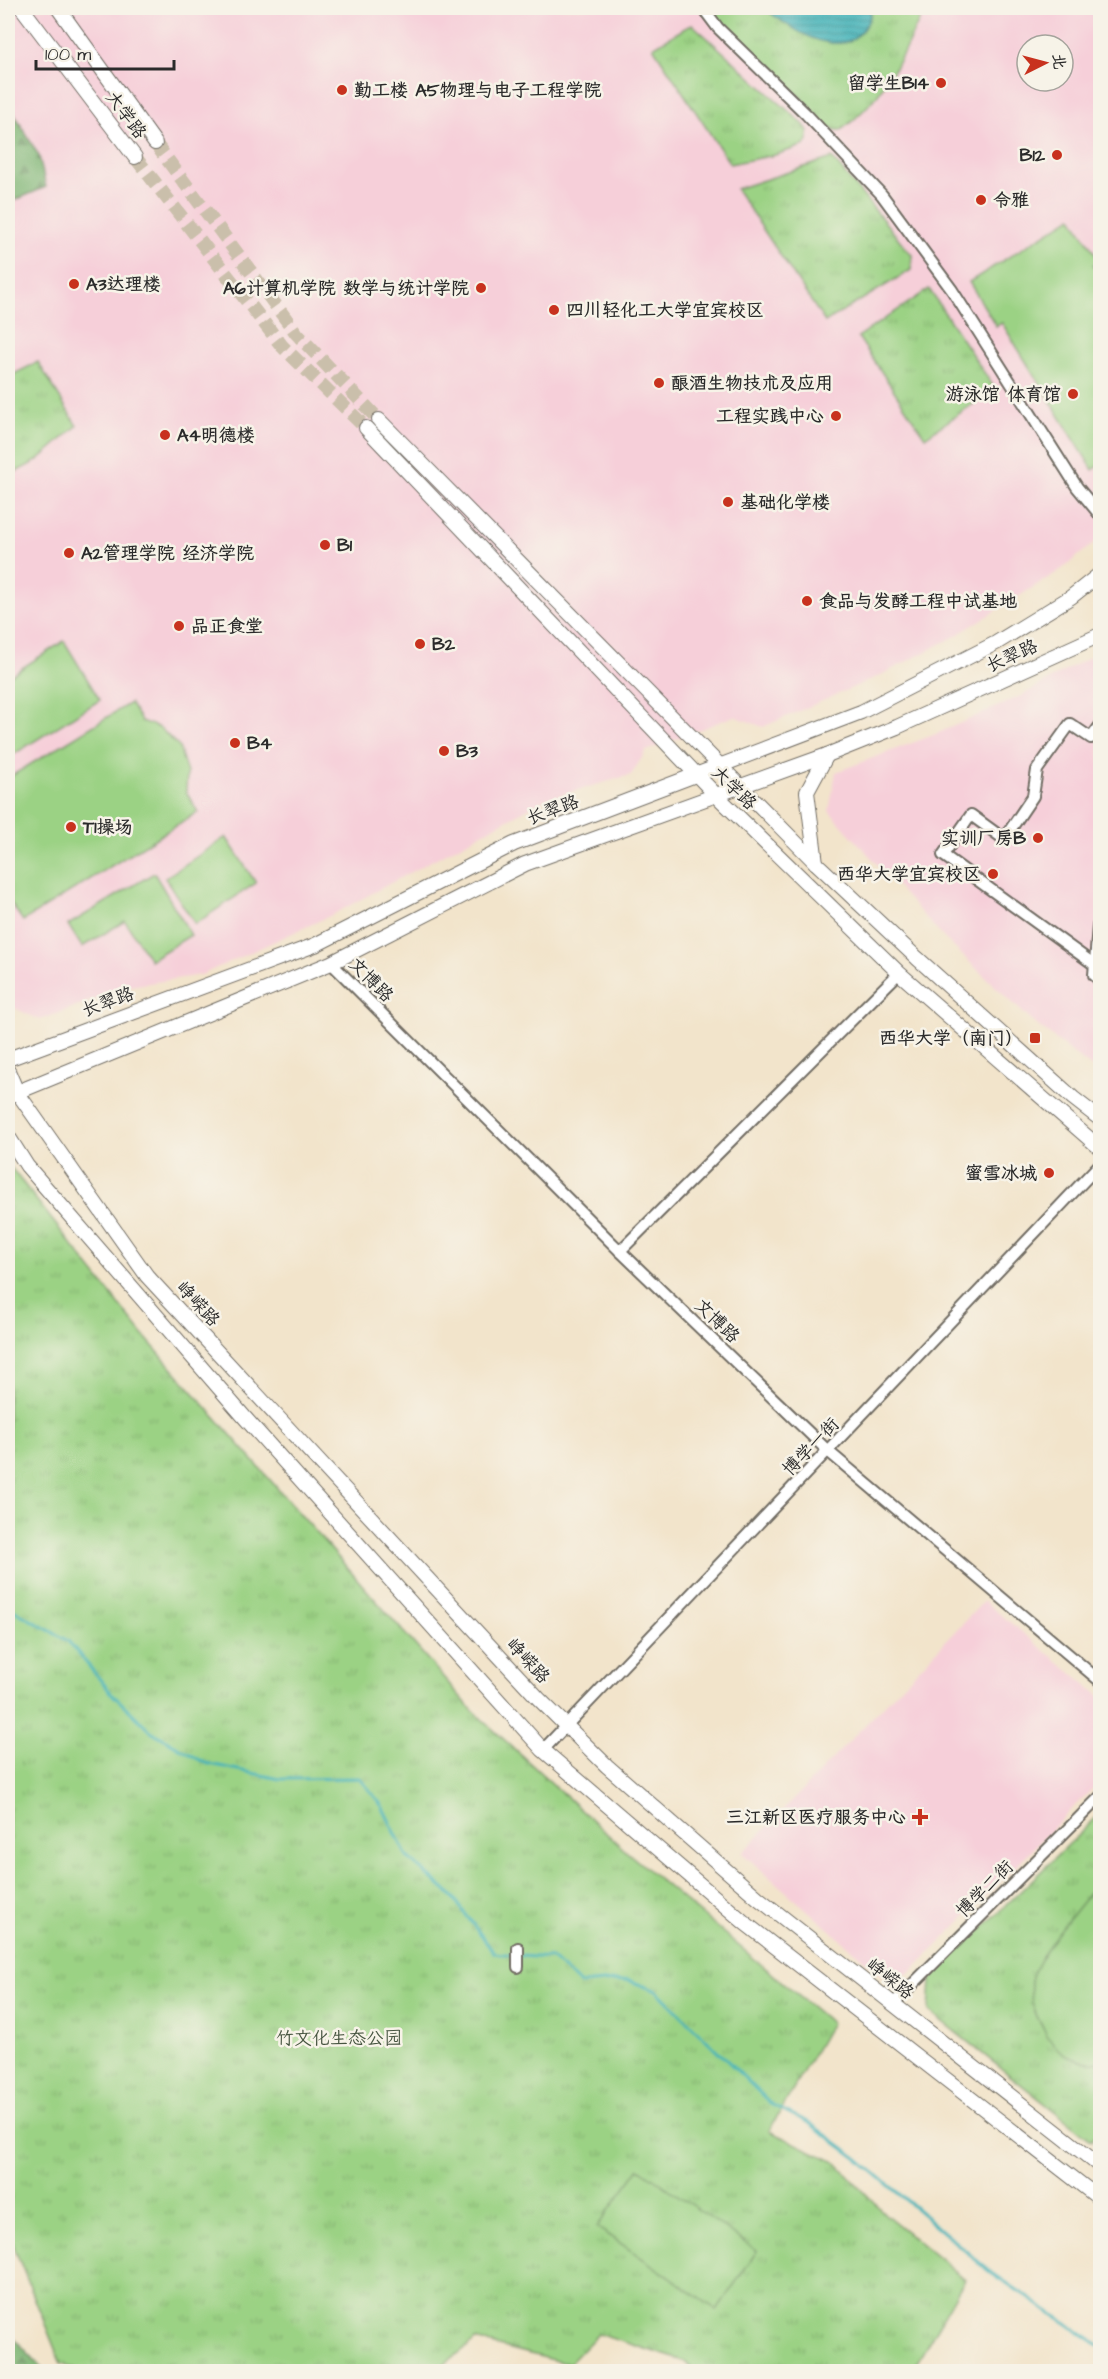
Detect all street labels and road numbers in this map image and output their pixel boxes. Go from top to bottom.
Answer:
street label: 大学路 [100,86,152,144]
street label: 长翠路 [982,634,1042,678]
street label: 大学路 [706,760,762,816]
street label: 长翠路 [523,789,583,831]
street label: 文博路 [343,952,399,1008]
street label: 长翠路 [78,981,138,1023]
street label: 峥嵘路 [170,1276,226,1332]
street label: 文博路 [689,1293,745,1349]
street label: 博学一街 [777,1412,845,1482]
street label: 峥嵘路 [500,1633,556,1689]
street label: 博学二街 [951,1855,1019,1923]
street label: 峥嵘路 [861,1953,919,2005]

